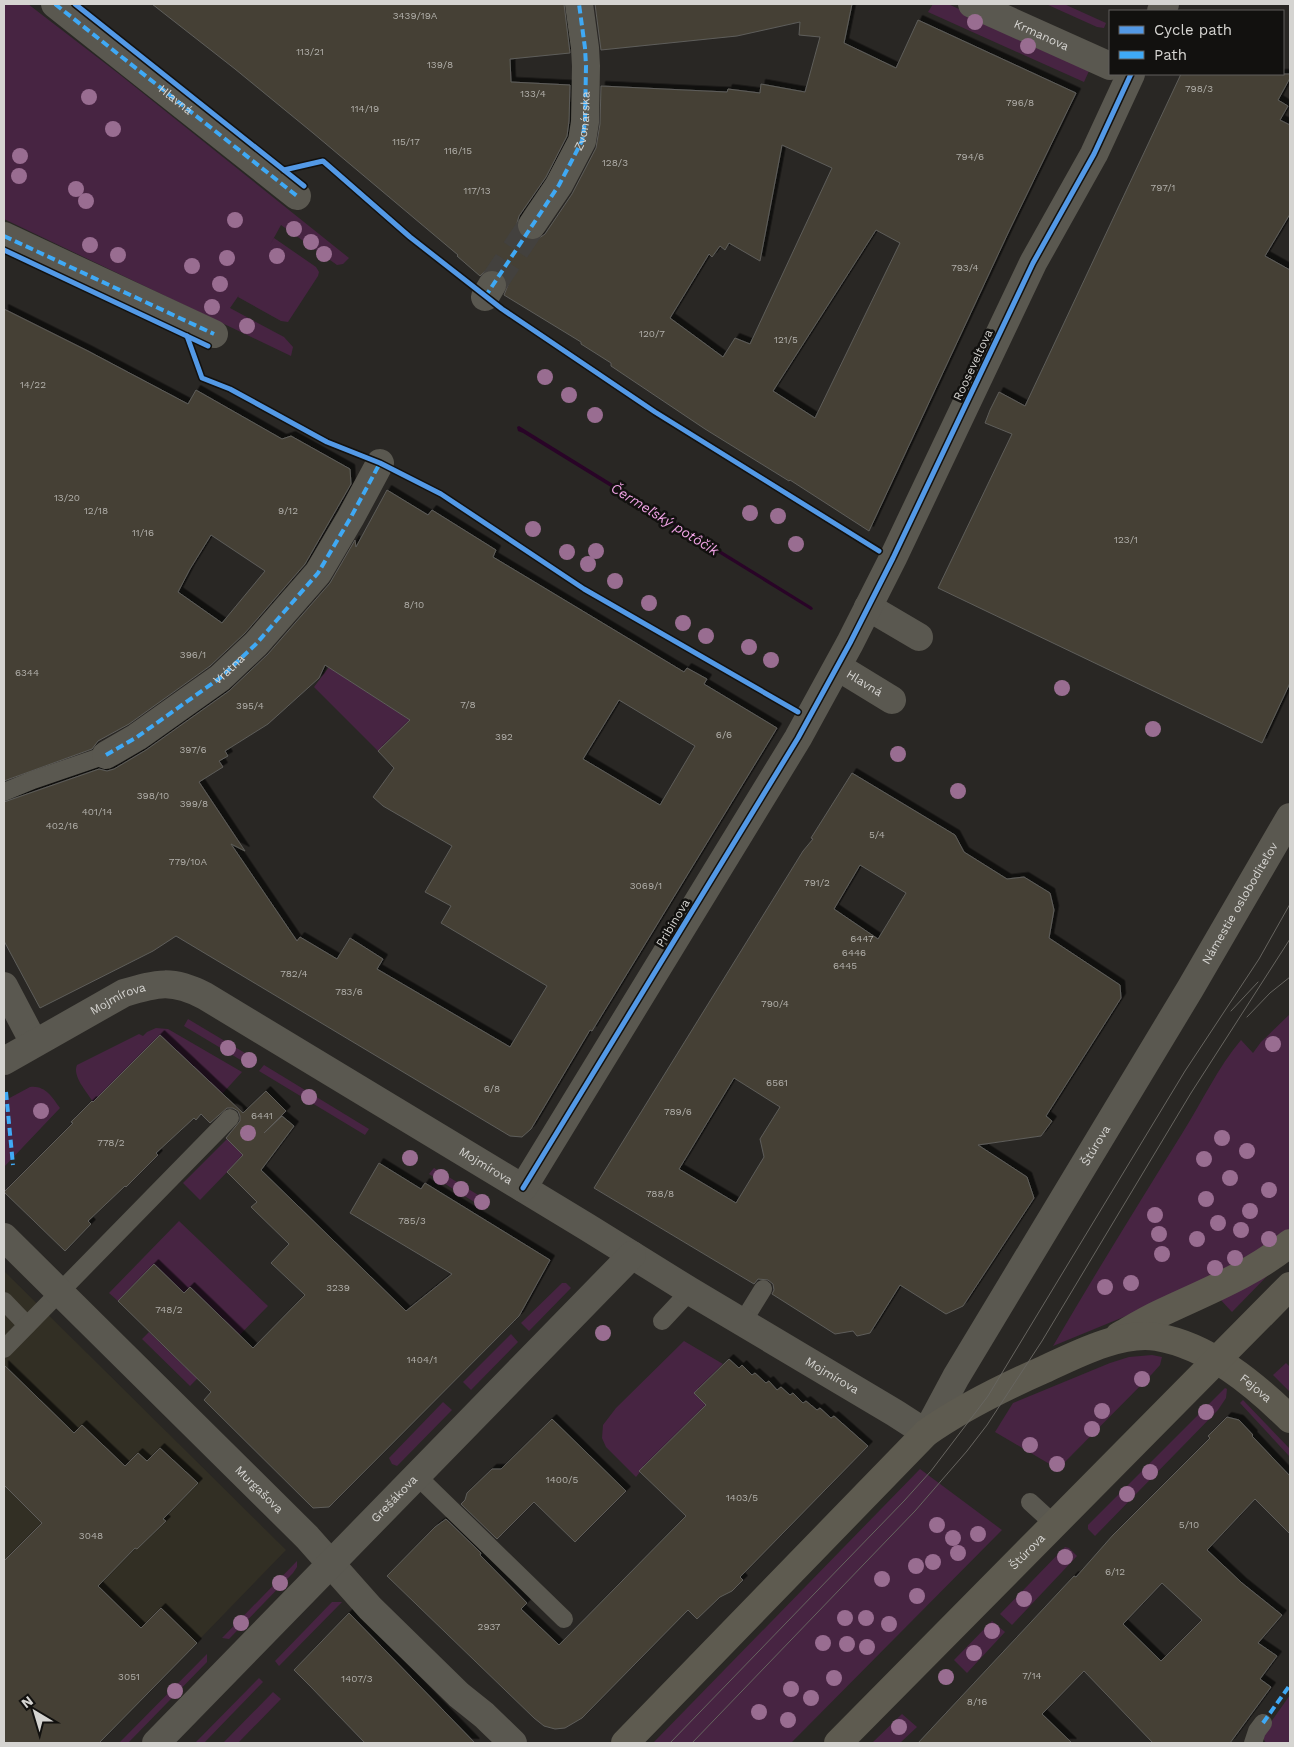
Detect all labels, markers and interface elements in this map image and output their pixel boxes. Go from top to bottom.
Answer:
house number: 3439/19A [393,10,438,21]
legend [1109,10,1284,75]
street label: Krmanova [1012,17,1071,54]
text: Cycle path [1154,21,1232,39]
house number: 113/21 [296,46,324,57]
text: Path [1154,46,1187,64]
house number: 139/8 [427,59,453,70]
street label: Hlavná [156,82,196,118]
house number: 798/3 [1185,83,1213,94]
house number: 133/4 [520,88,546,99]
street label: Zvonárska [571,91,593,153]
house number: 796/8 [1006,97,1034,108]
house number: 114/19 [351,103,379,114]
house number: 115/17 [392,136,420,147]
house number: 116/15 [444,145,472,156]
house number: 794/6 [956,151,984,162]
house number: 128/3 [602,157,628,168]
house number: 797/1 [1151,182,1175,193]
house number: 117/13 [464,185,491,196]
house number: 793/4 [951,262,979,273]
street label: Rooseveltova [950,327,996,403]
house number: 120/7 [639,328,665,339]
house number: 121/5 [774,334,798,345]
house number: 14/22 [20,379,46,390]
water label: Čermeľský potôčik [608,479,722,559]
house number: 13/20 [54,492,80,503]
house number: 12/18 [84,505,108,516]
house number: 9/12 [278,505,298,516]
house number: 11/16 [132,527,154,538]
house number: 123/1 [1114,534,1138,545]
house number: 8/10 [404,599,424,610]
house number: 396/1 [180,649,206,660]
street label: Vrátna [211,651,248,688]
house number: 6344 [15,667,39,678]
street label: Hlavná [844,667,885,700]
house number: 7/8 [460,699,476,710]
house number: 395/4 [236,700,264,711]
house number: 6/6 [716,729,732,740]
house number: 392 [495,731,513,742]
house number: 397/6 [179,744,207,755]
house number: 398/10 [137,790,169,801]
house number: 399/8 [180,798,208,809]
house number: 401/14 [82,806,112,817]
house number: 402/16 [46,820,78,831]
house number: 5/4 [869,829,885,840]
street label: Námestie osloboditeľov [1199,839,1281,967]
house number: 779/10A [169,856,208,867]
house number: 791/2 [804,877,830,888]
house number: 3069/1 [630,880,662,891]
street label: Pribinova [653,896,693,950]
house number: 6447 [850,933,874,944]
house number: 6446 [842,947,866,958]
house number: 6445 [833,960,857,971]
house number: 782/4 [280,968,308,979]
street label: Mojmírova [88,980,147,1018]
house number: 783/6 [335,986,363,997]
house number: 790/4 [761,998,789,1009]
house number: 6561 [766,1077,788,1088]
house number: 6/8 [484,1083,500,1094]
house number: 789/6 [664,1106,692,1117]
house number: 6441 [251,1110,273,1121]
street label: Štúrova [1078,1122,1113,1168]
house number: 778/2 [97,1137,125,1148]
street label: Mojmírova [456,1144,515,1187]
house number: 788/8 [646,1188,674,1199]
house number: 785/3 [398,1215,426,1226]
house number: 3239 [326,1282,350,1293]
house number: 748/2 [155,1304,183,1315]
house number: 1404/1 [407,1354,437,1365]
street label: Mojmírova [803,1354,862,1397]
street label: Fejova [1237,1371,1275,1406]
street label: Murgašova [232,1463,286,1516]
street label: Grešákova [368,1472,420,1525]
house number: 1400/5 [546,1474,578,1485]
house number: 1403/5 [726,1492,758,1503]
house number: 5/10 [1179,1519,1199,1530]
house number: 3048 [79,1530,103,1541]
street label: Štúrova [1006,1531,1048,1573]
house number: 6/12 [1105,1566,1125,1577]
house number: 2937 [478,1621,501,1632]
house number: 7/14 [1022,1670,1042,1681]
house number: 3051 [118,1671,140,1682]
house number: 1407/3 [341,1673,373,1684]
north arrow [10,1687,60,1737]
text: N [18,1692,36,1711]
house number: 8/16 [967,1696,987,1707]

